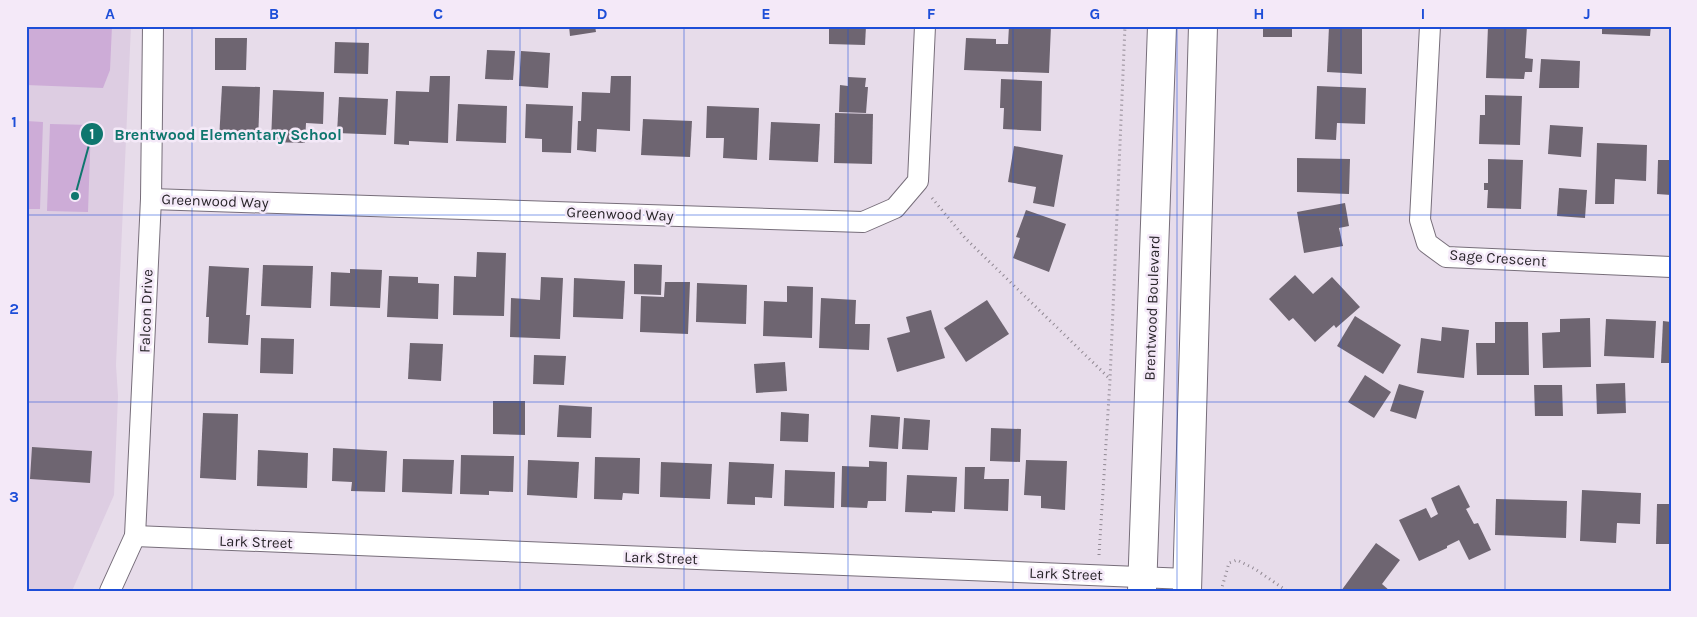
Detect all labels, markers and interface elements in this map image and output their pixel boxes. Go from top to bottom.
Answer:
text: A [105,4,115,23]
text: B [269,4,279,23]
text: C [433,4,443,23]
text: D [597,4,608,23]
text: E [761,4,771,23]
text: F [927,4,936,23]
text: G [1090,4,1100,23]
text: H [1253,4,1265,23]
text: I [1421,4,1425,23]
text: J [1583,4,1591,23]
text: 1 [11,112,17,131]
callout: Brentwood Elementary School [80,119,352,150]
text: 1 [89,125,95,143]
text: Brentwood Elementary School [114,125,342,144]
street label: Greenwood Way [161,190,269,212]
street label: Greenwood Way [566,203,674,225]
street label: Brentwood Boulevard [1140,235,1164,381]
street label: Sage Crescent [1449,246,1548,270]
street label: Falcon Drive [136,269,156,353]
text: 2 [9,299,19,318]
text: 3 [9,487,19,506]
street label: Lark Street [219,532,294,552]
street label: Lark Street [624,548,699,568]
street label: Lark Street [1029,564,1104,584]

